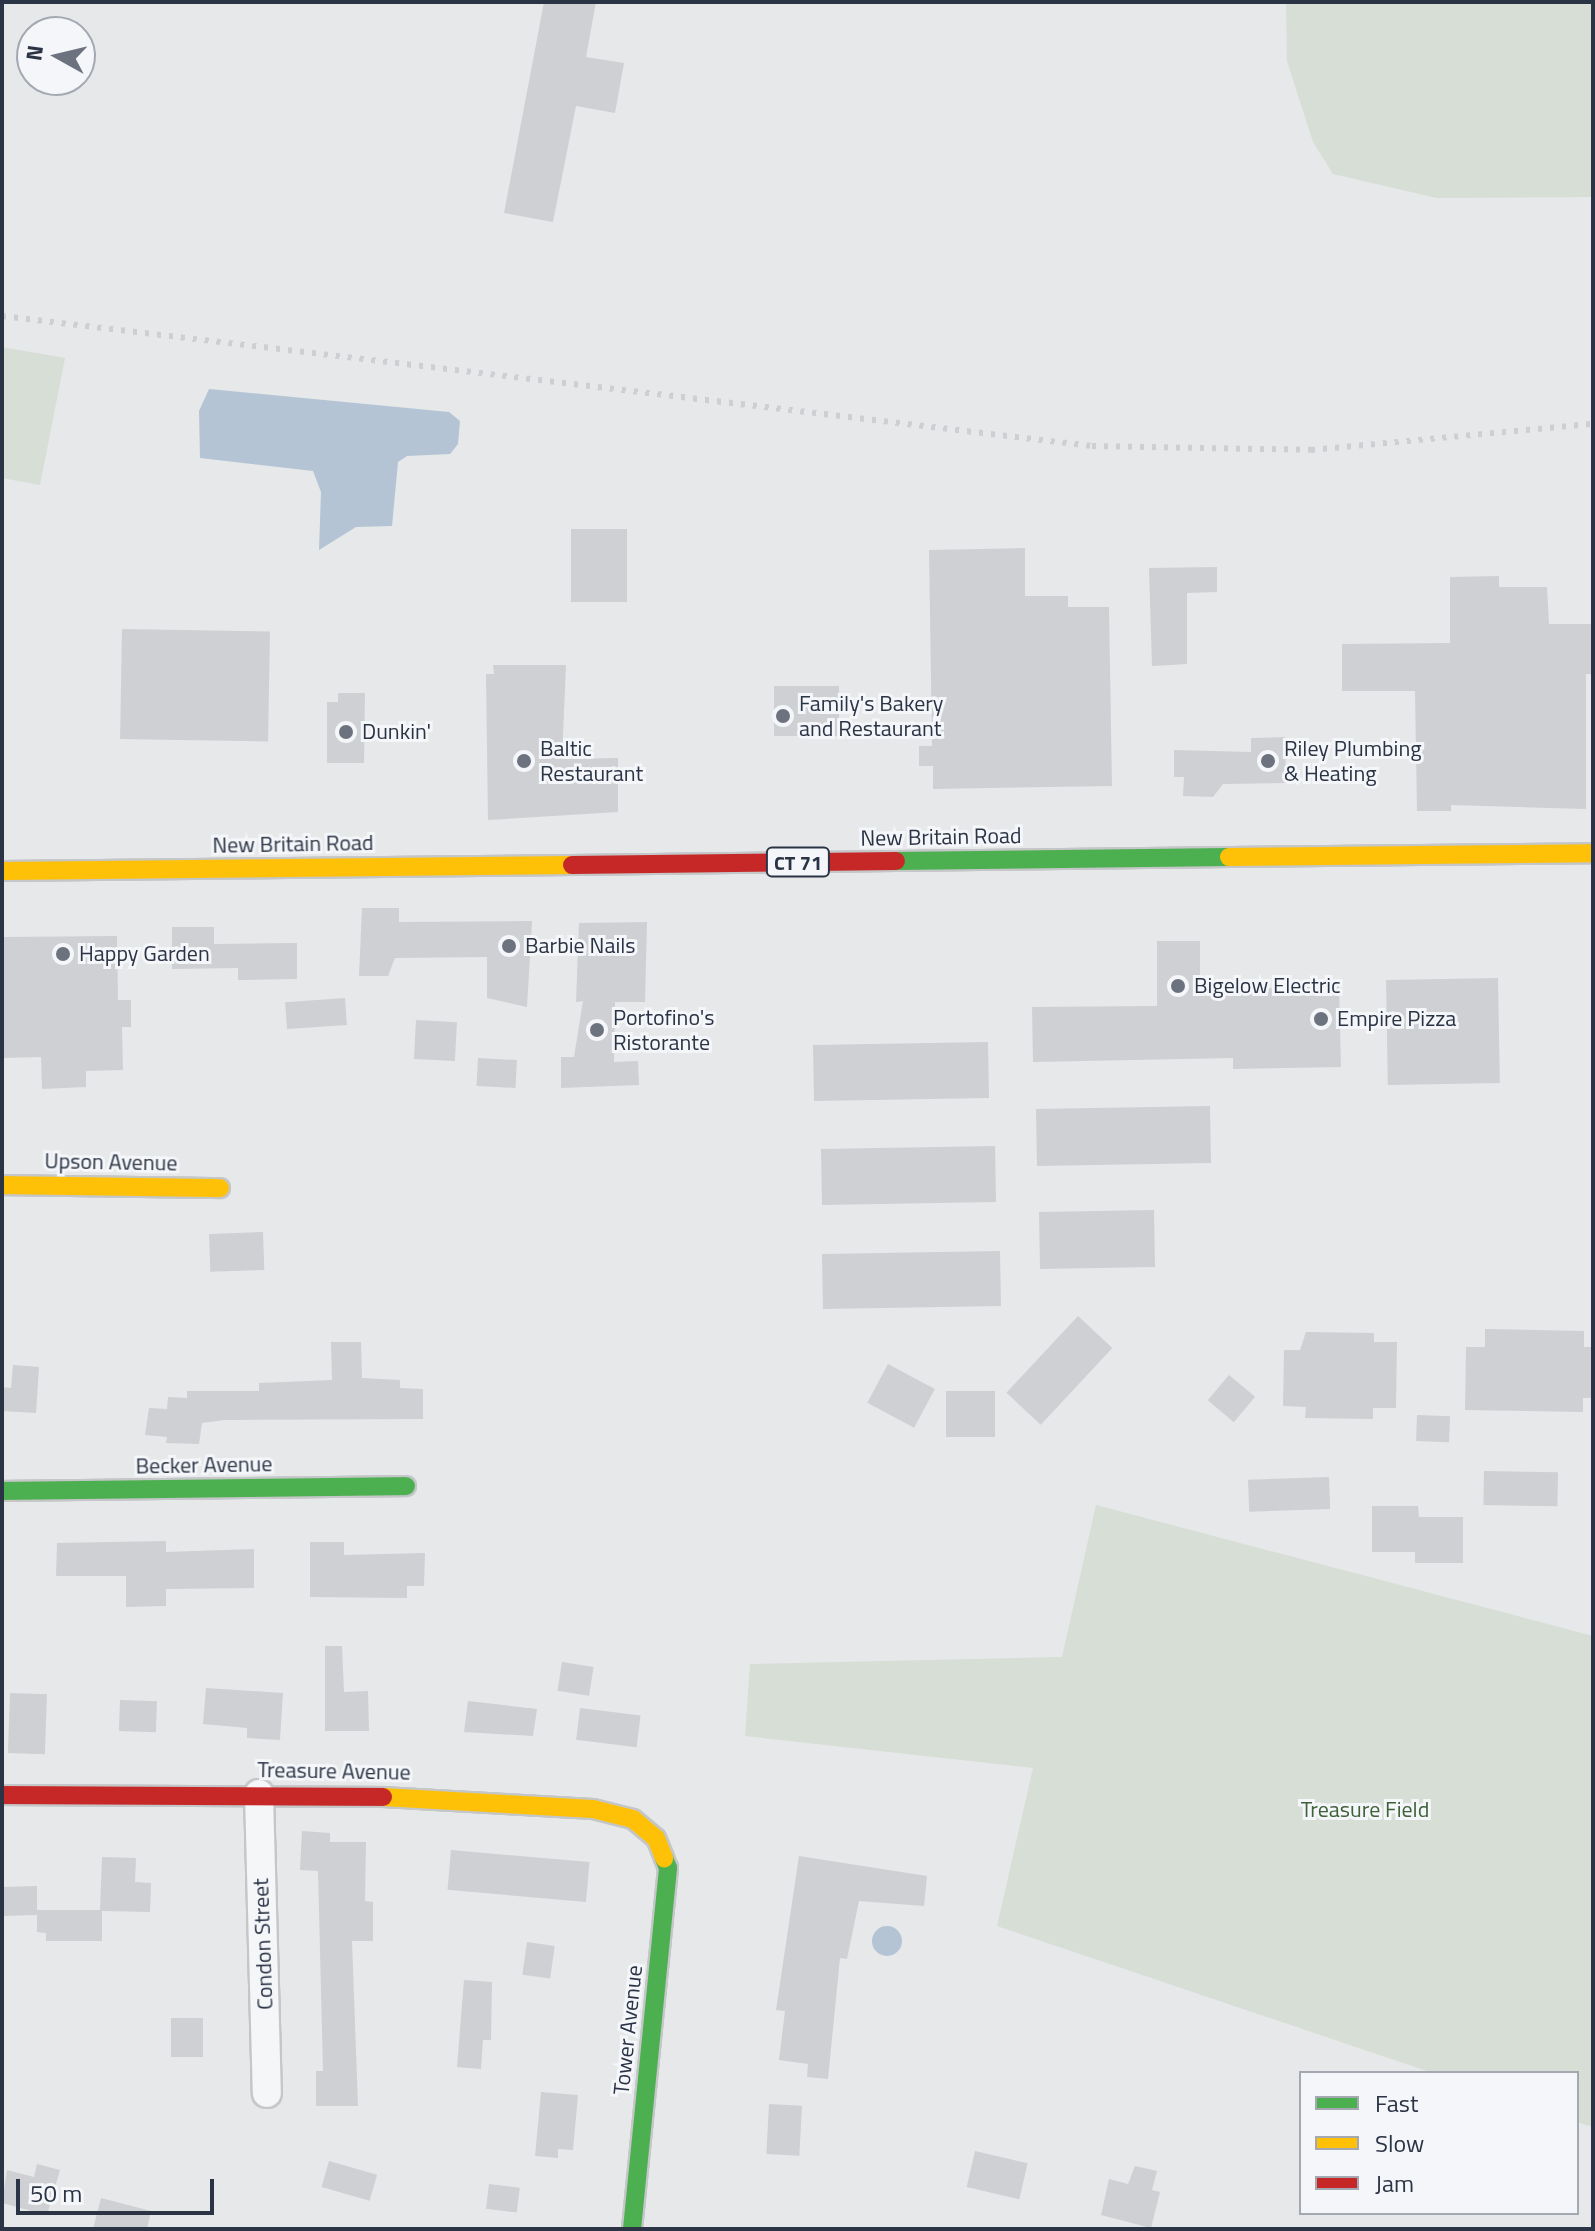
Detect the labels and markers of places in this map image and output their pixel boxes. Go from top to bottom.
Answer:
place label: Family's Bakery and Restaurant [799,690,943,742]
marker: Family's Bakery and Restaurant [774,707,792,725]
place label: Dunkin' [362,719,431,745]
marker: Dunkin' [337,723,355,741]
place label: Baltic Restaurant [540,735,643,786]
place label: Riley Plumbing & Heating [1284,735,1422,786]
marker: Baltic Restaurant [515,752,533,770]
marker: Riley Plumbing & Heating [1259,752,1277,770]
place label: Barbie Nails [525,933,636,959]
marker: Barbie Nails [500,937,518,955]
place label: Happy Garden [79,941,210,967]
marker: Happy Garden [54,945,72,963]
place label: Bigelow Electric [1194,973,1341,999]
marker: Bigelow Electric [1169,977,1187,995]
place label: Portofino's Ristorante [613,1004,714,1056]
place label: Empire Pizza [1337,1006,1456,1032]
marker: Empire Pizza [1312,1010,1330,1028]
marker: Portofino's Ristorante [588,1021,606,1039]

